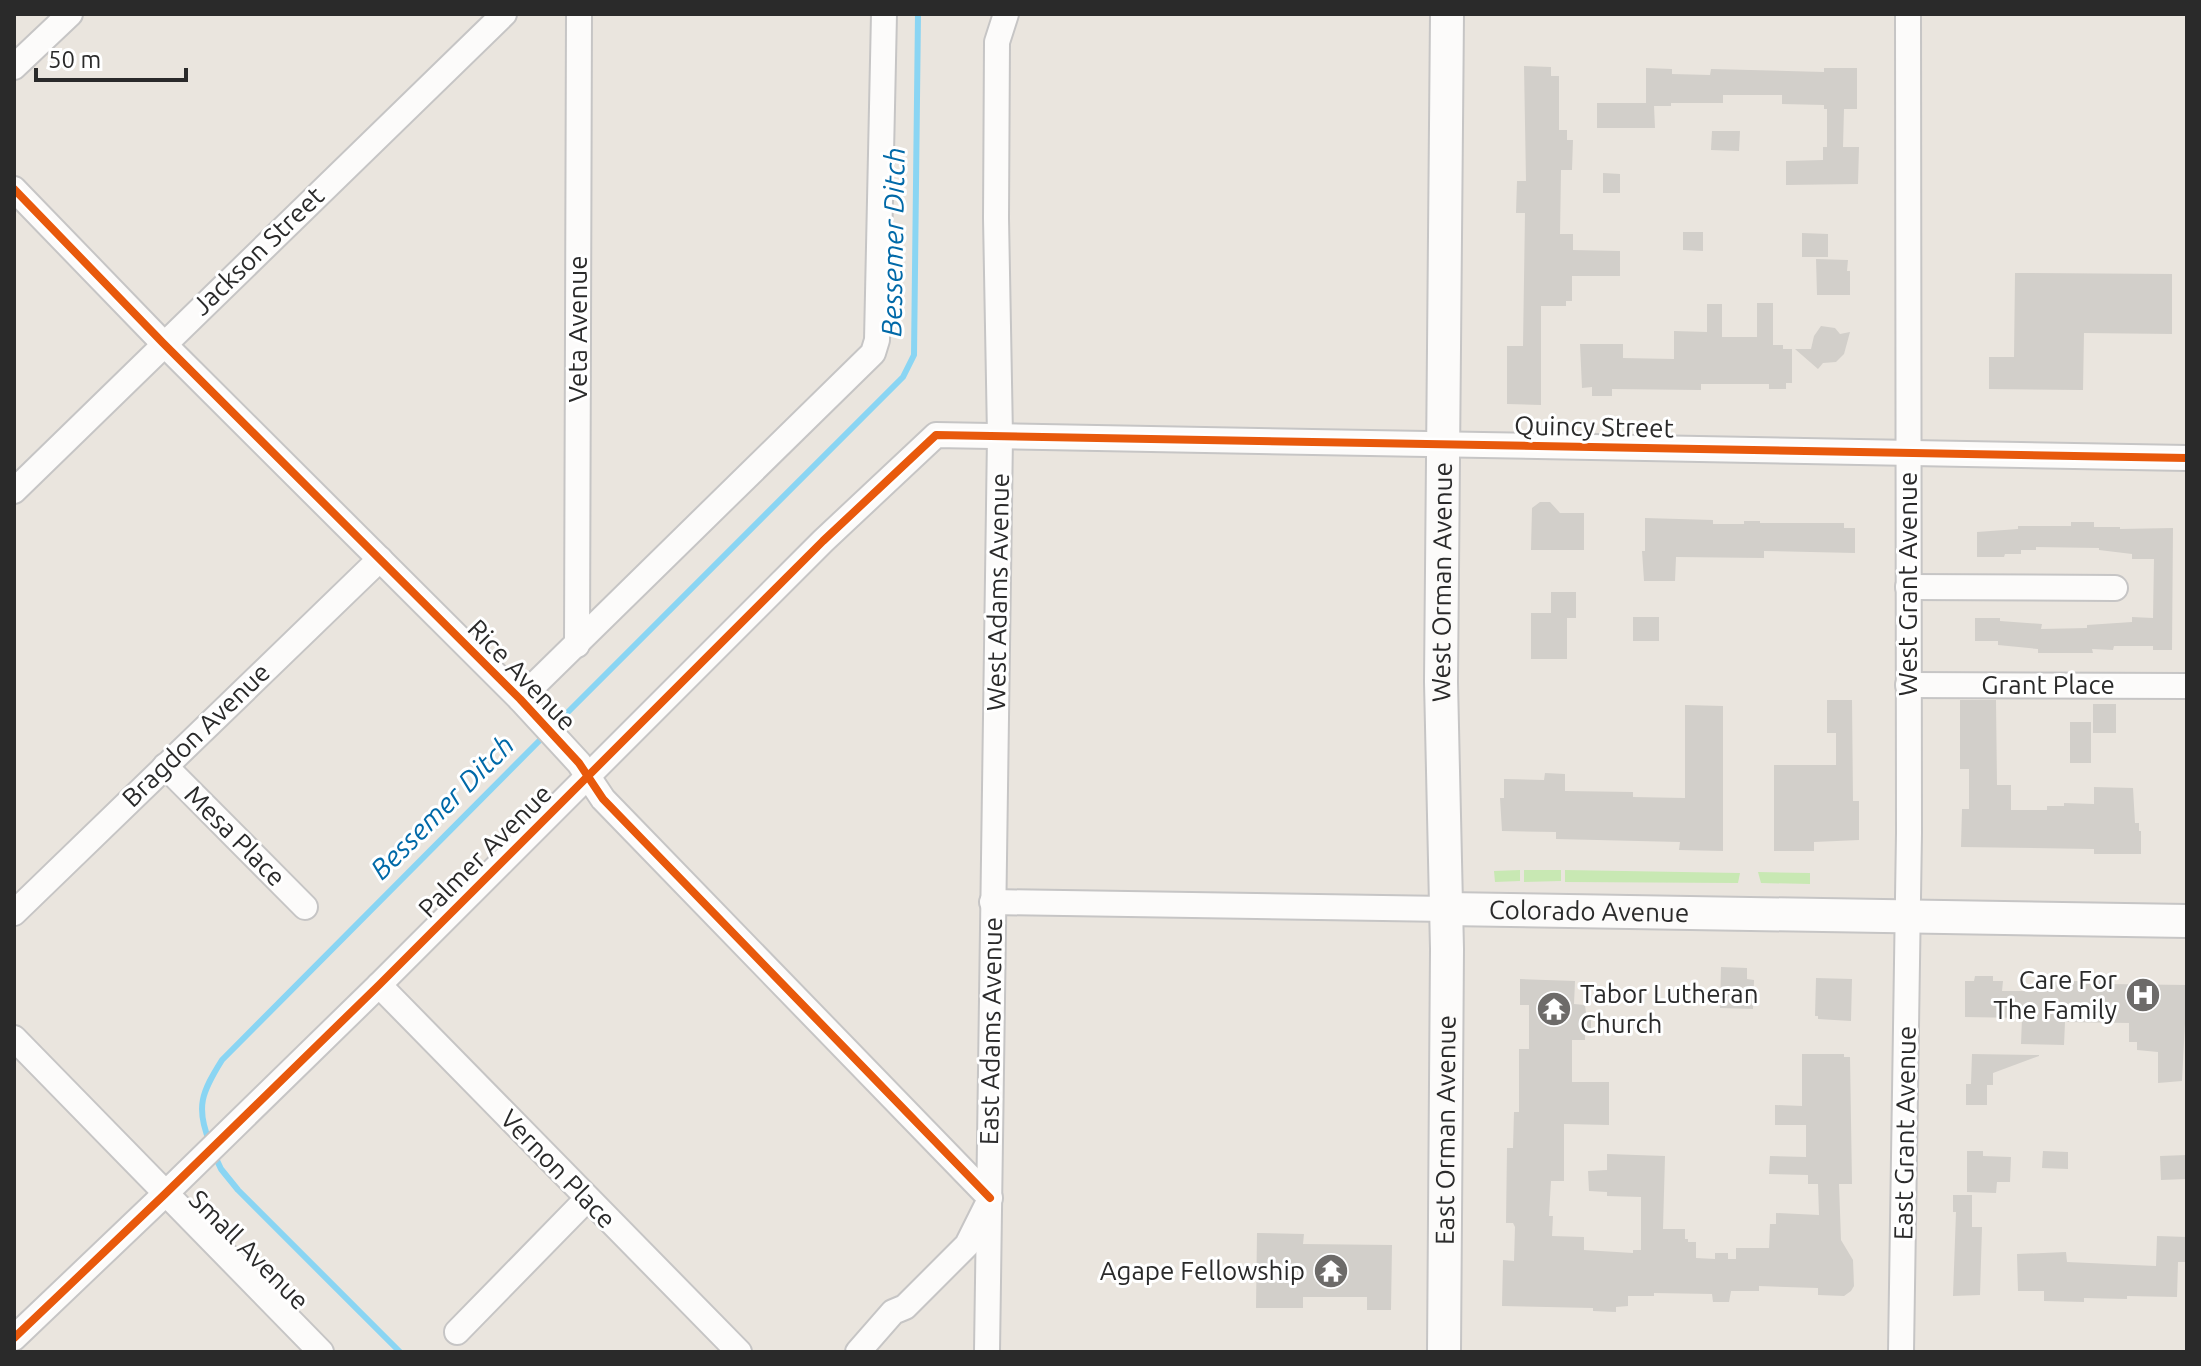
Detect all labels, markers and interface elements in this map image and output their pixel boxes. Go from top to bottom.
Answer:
scale bar [36,32,186,82]
text: 50 m [48,46,101,73]
water label: Bessemer Ditch [875,147,910,337]
street label: Jackson Street [186,181,329,321]
street label: Veta Avenue [563,255,592,403]
street label: Quincy Street [1514,411,1674,442]
street label: West Orman Avenue [1426,462,1457,702]
street label: West Grant Avenue [1893,472,1922,696]
street label: West Adams Avenue [981,473,1014,711]
street label: Rice Avenue [462,613,582,736]
street label: Bragdon Avenue [116,657,275,812]
street label: Grant Place [1981,670,2115,699]
water label: Bessemer Ditch [364,729,520,885]
street label: Palmer Avenue [412,778,557,923]
street label: Mesa Place [179,780,291,892]
street label: Colorado Avenue [1489,895,1689,927]
street label: East Adams Avenue [974,917,1007,1145]
place label: Care For The Family [1993,965,2117,1024]
hospital icon: Care For The Family [2124,976,2162,1014]
place label: Tabor Lutheran Church [1580,979,1759,1038]
temple icon: Tabor Lutheran Church [1535,990,1573,1028]
street label: East Orman Avenue [1430,1015,1461,1245]
street label: East Grant Avenue [1888,1026,1921,1240]
street label: Vernon Place [495,1104,622,1234]
street label: Small Avenue [184,1184,315,1315]
temple icon: Agape Fellowship [1312,1252,1350,1290]
place label: Agape Fellowship [1100,1256,1305,1285]

